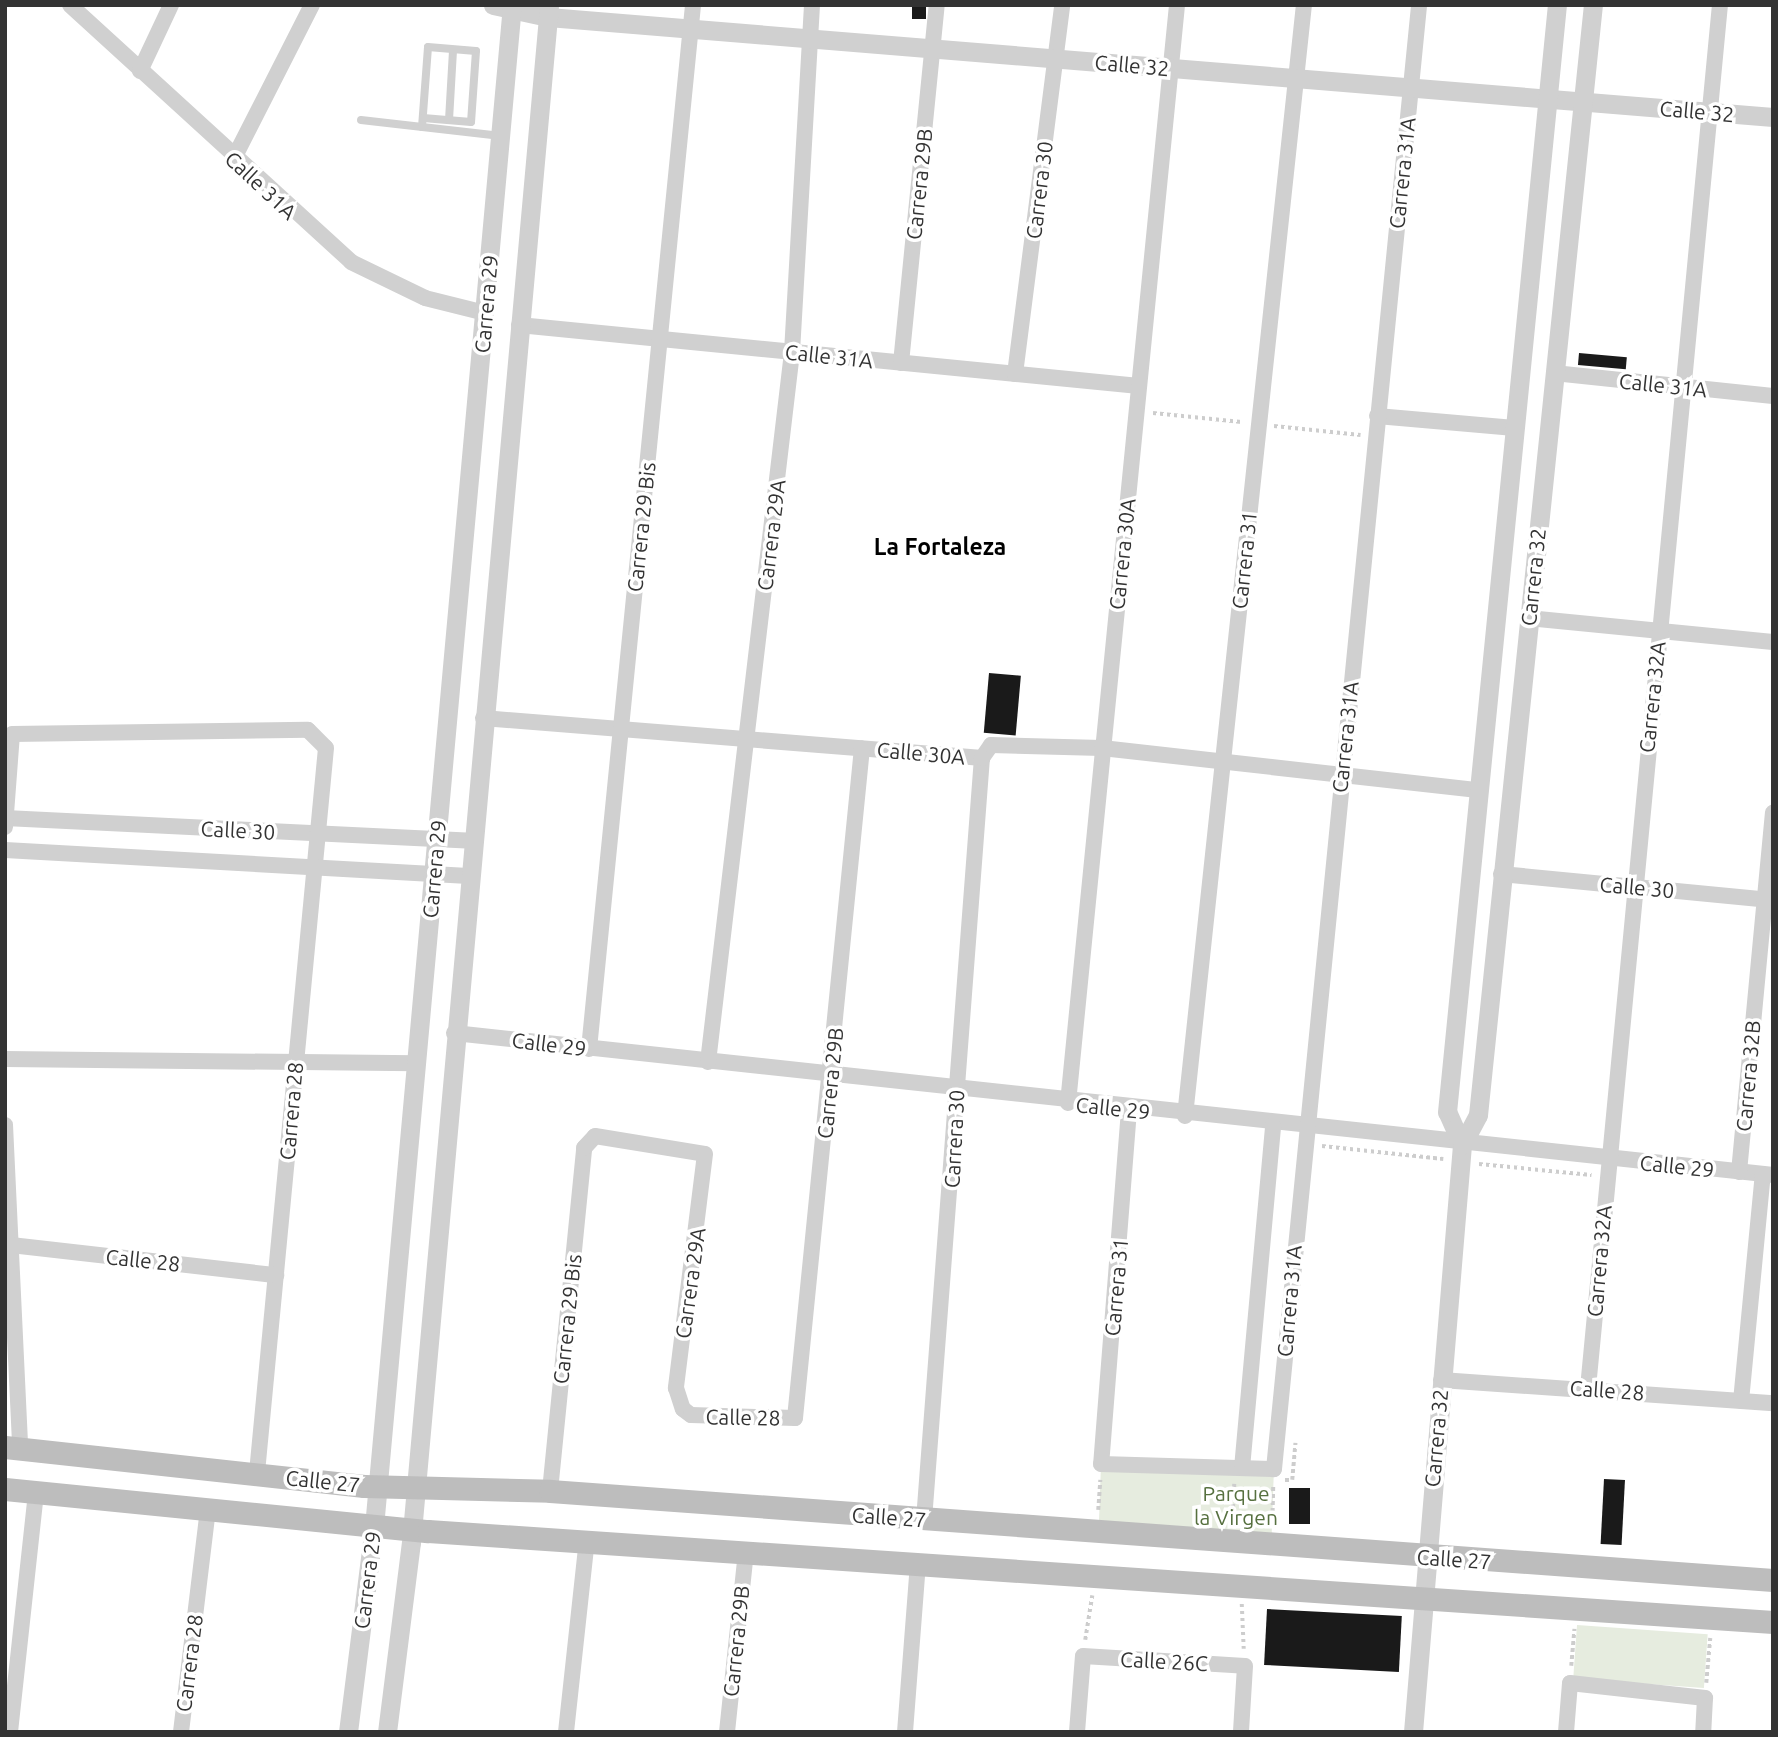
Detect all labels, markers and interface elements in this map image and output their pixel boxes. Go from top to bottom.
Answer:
street label: Calle 32 [1094,49,1170,81]
street label: Calle 32 [1659,95,1735,127]
street label: Carrera 31A [1384,116,1420,230]
street label: Carrera 29B [901,127,937,241]
street label: Carrera 30 [1020,140,1058,240]
street label: Calle 31A [220,146,302,224]
street label: Carrera 29 [469,254,503,354]
street label: Calle 31A [784,339,874,373]
street label: Calle 31A [1618,368,1708,402]
street label: Carrera 29 Bis [622,461,660,593]
street label: Carrera 29A [752,478,790,592]
street label: Carrera 30A [1104,497,1140,611]
street label: Carrera 31 [1226,510,1262,610]
street label: Carrera 32 [1515,527,1551,627]
district label: La Fortaleza [874,533,1006,561]
street label: Carrera 32A [1634,640,1670,754]
street label: Carrera 31A [1327,680,1363,794]
street label: Calle 30A [876,737,966,769]
street label: Calle 30 [200,815,276,845]
street label: Carrera 29 [417,819,451,919]
street label: Calle 30 [1599,871,1675,903]
street label: Carrera 32B [1731,1019,1765,1133]
street label: Carrera 29B [812,1026,848,1140]
street label: Calle 29 [510,1027,588,1061]
street label: Carrera 28 [274,1061,308,1161]
street label: Carrera 30 [939,1089,969,1189]
street label: Calle 29 [1074,1092,1152,1124]
street label: Calle 29 [1638,1150,1716,1182]
street label: Carrera 32A [1582,1204,1616,1318]
street label: Carrera 29A [670,1226,710,1340]
street label: Carrera 31 [1099,1237,1133,1337]
street label: Calle 28 [104,1244,182,1276]
street label: Carrera 31A [1272,1244,1306,1358]
street label: Carrera 29 Bis [548,1253,586,1385]
street label: Calle 28 [1569,1375,1645,1405]
street label: Carrera 32 [1419,1388,1453,1488]
street label: Calle 28 [705,1404,781,1430]
street label: Calle 27 [284,1465,362,1497]
park label: Parque la Virgen [1194,1480,1278,1530]
street label: Calle 27 [851,1502,927,1532]
street label: Carrera 29 [348,1530,386,1630]
street label: Calle 27 [1416,1544,1492,1574]
street label: Carrera 29B [718,1584,754,1698]
street label: Carrera 28 [170,1613,208,1713]
street label: Calle 26C [1120,1646,1208,1676]

